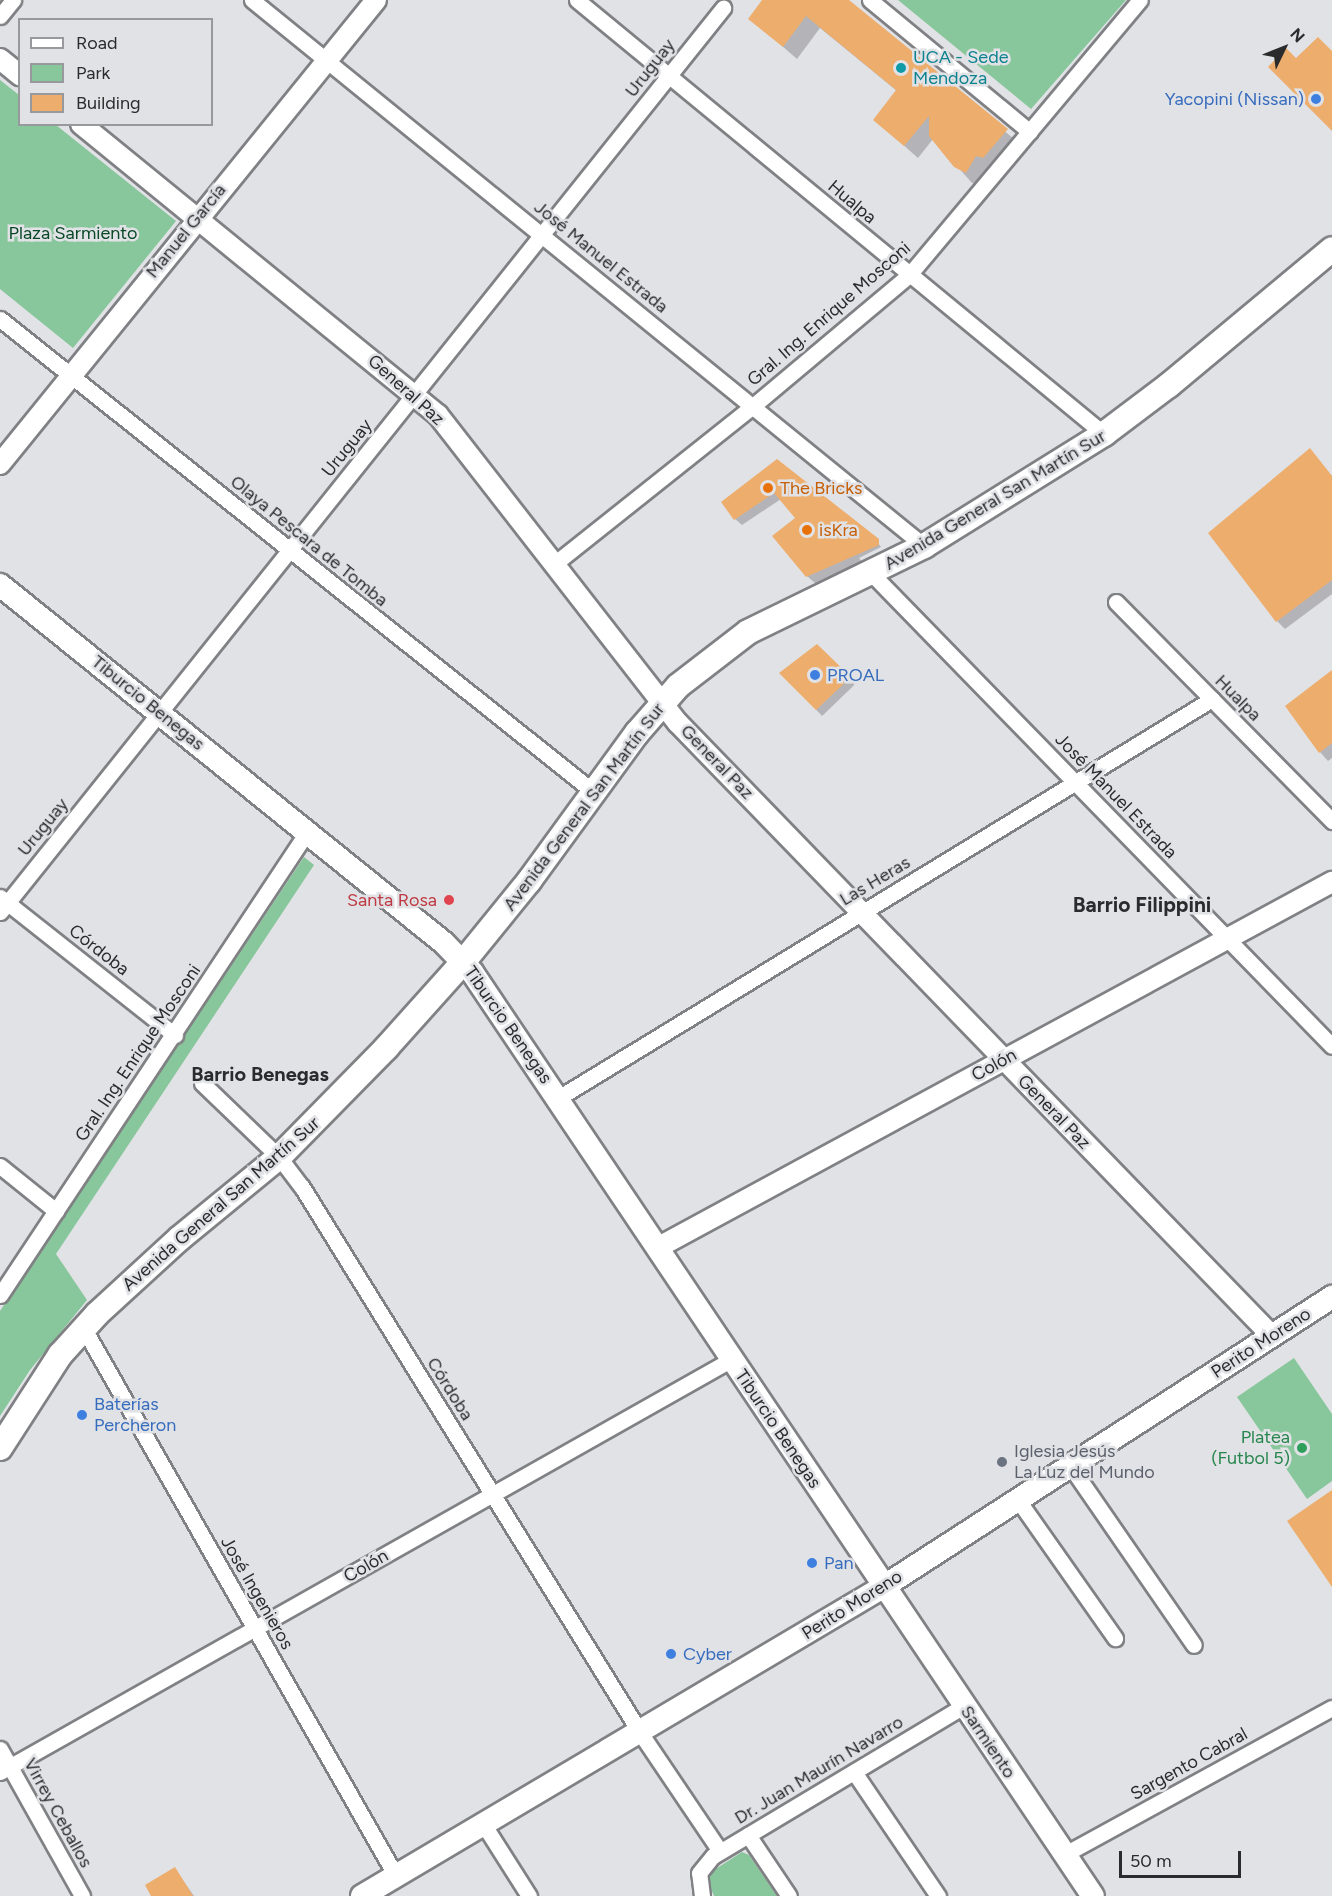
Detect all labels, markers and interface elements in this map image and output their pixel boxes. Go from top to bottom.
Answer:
legend [18,18,213,126]
north arrow [1254,18,1314,78]
text: N [1286,24,1309,46]
text: Road [76,32,117,54]
street label: Uruguay [621,35,679,101]
place label: UCA - Sede Mendoza [913,47,1009,90]
marker: UCA - Sede Mendoza [894,61,908,75]
text: Park [76,62,110,84]
place label: Yacopini (Nissan) [1165,88,1304,110]
text: Building [76,92,141,114]
marker: Yacopini (Nissan) [1309,92,1323,106]
street label: Hualpa [823,176,881,228]
street label: Manuel García [141,180,231,282]
street label: José Manuel Estrada [530,196,672,318]
park label: Plaza Sarmiento [9,222,137,244]
street label: Gral. Ing. Enrique Mosconi [743,237,915,391]
street label: General Paz [363,350,449,430]
street label: Uruguay [317,415,377,481]
street label: Avenida General San Martín Sur [880,425,1110,575]
street label: Olaya Pescara de Tomba [226,471,392,611]
place label: The Bricks [780,477,862,499]
marker: The Bricks [761,481,775,495]
place label: isKra [819,519,858,541]
marker: isKra [800,523,814,537]
street label: Tiburcio Benegas [87,651,209,755]
place label: PROAL [827,664,884,686]
marker: PROAL [808,668,822,682]
street label: Hualpa [1210,670,1266,726]
street label: Avenida General San Martín Sur [499,699,669,915]
street label: General Paz [676,720,758,804]
street label: José Manuel Estrada [1051,729,1181,863]
street label: Uruguay [13,794,73,860]
street label: Las Heras [836,852,914,910]
place label: Santa Rosa [347,889,437,911]
district label: Barrio Filippini [1073,892,1211,918]
marker: Santa Rosa [442,893,456,907]
street label: Córdoba [65,920,133,980]
street label: Gral. Ing. Enrique Mosconi [71,960,205,1146]
street label: Tiburcio Benegas [459,962,557,1088]
street label: Colón [968,1044,1020,1086]
district label: Barrio Benegas [191,1062,329,1086]
street label: General Paz [1013,1070,1095,1154]
street label: Avenida General San Martín Sur [118,1112,324,1296]
street label: Perito Moreno [1207,1303,1315,1383]
street label: Córdoba [422,1354,478,1424]
street label: Tiburcio Benegas [730,1366,826,1492]
place label: Baterías Percheron [94,1394,176,1436]
marker: Baterías Percheron [75,1408,89,1422]
place label: Platea (Futbol 5) [1211,1427,1290,1470]
place label: Iglesia Jesús La Luz del Mundo [1014,1441,1155,1484]
marker: Platea (Futbol 5) [1295,1441,1309,1455]
marker: Iglesia Jesús La Luz del Mundo [995,1455,1009,1469]
street label: José Ingenieros [216,1533,298,1653]
street label: Colón [340,1545,392,1587]
place label: Pan [824,1552,853,1574]
marker: Pan [805,1556,819,1570]
street label: Perito Moreno [798,1566,906,1644]
place label: Cyber [683,1643,732,1665]
marker: Cyber [664,1647,678,1661]
street label: Sarmiento [956,1702,1020,1782]
street label: Dr. Juan Maurín Navarro [731,1711,907,1829]
street label: Sargento Cabral [1127,1723,1251,1805]
street label: Virrey Ceballos [19,1755,97,1871]
scale bar [1122,1839,1244,1877]
text: 50 m [1130,1850,1172,1872]

